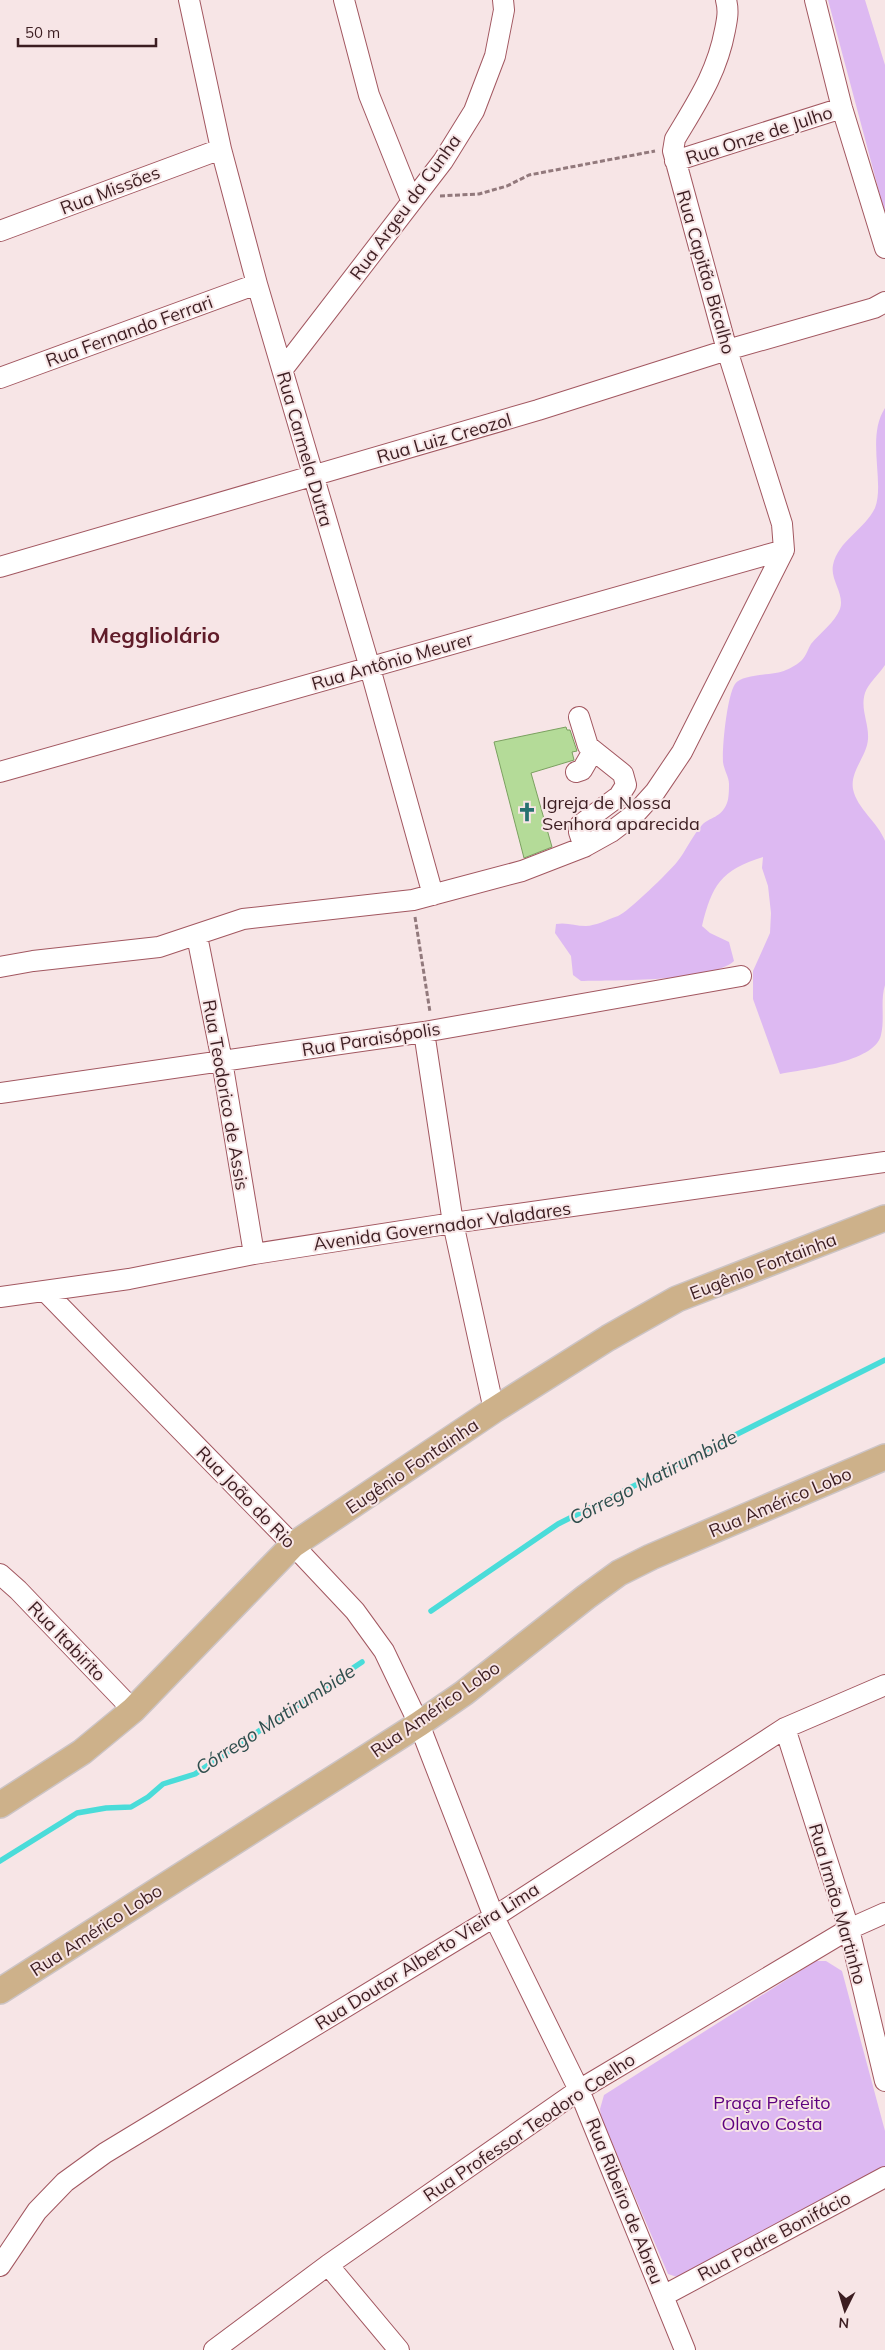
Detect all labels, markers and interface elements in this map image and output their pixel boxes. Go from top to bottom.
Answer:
scale bar [18,15,155,47]
text: 50 m [25,23,60,42]
street label: Rua Onze de Julho [683,100,835,170]
street label: Rua Argeu da Cunha [344,130,466,284]
street label: Rua Missões [57,160,163,220]
street label: Rua Capitão Bicalho [672,187,740,357]
street label: Rua Fernando Ferrari [42,290,216,372]
street label: Rua Carmela Dutra [272,369,338,529]
street label: Rua Luiz Creozol [374,408,514,468]
district label: Meggliolário [90,621,220,649]
street label: Rua Antônio Meurer [309,627,476,695]
place label: Igreja de Nossa Senhora aparecida [542,791,700,835]
church icon: Igreja de Nossa Senhora aparecida [516,801,538,823]
street label: Rua Teodorico de Assis [198,998,254,1192]
street label: Rua Paraisópolis [300,1017,442,1061]
street label: Avenida Governador Valadares [312,1197,572,1255]
street label: Eugênio Fontainha [686,1227,840,1305]
street label: Eugênio Fontainha [341,1413,483,1519]
water label: Córrego Matirumbide [565,1424,741,1530]
street label: Rua João do Rio [191,1441,301,1553]
street label: Rua Américo Lobo [705,1462,855,1542]
street label: Rua Itabirito [23,1596,111,1686]
street label: Rua Américo Lobo [366,1656,504,1762]
water label: Córrego Matirumbide [191,1658,359,1780]
street label: Rua Irmão Martinho [804,1821,872,1987]
street label: Rua Doutor Alberto Vieira Lima [311,1877,543,2035]
street label: Rua Américo Lobo [26,1879,166,1981]
street label: Rua Professor Teodoro Coelho [419,2047,639,2207]
park label: Praça Prefeito Olavo Costa [713,2091,831,2135]
street label: Rua Ribeiro de Abreu [581,2115,669,2287]
street label: Rua Padre Bonifácio [694,2186,854,2286]
north arrow [820,2285,870,2335]
text: N [838,2314,850,2332]

